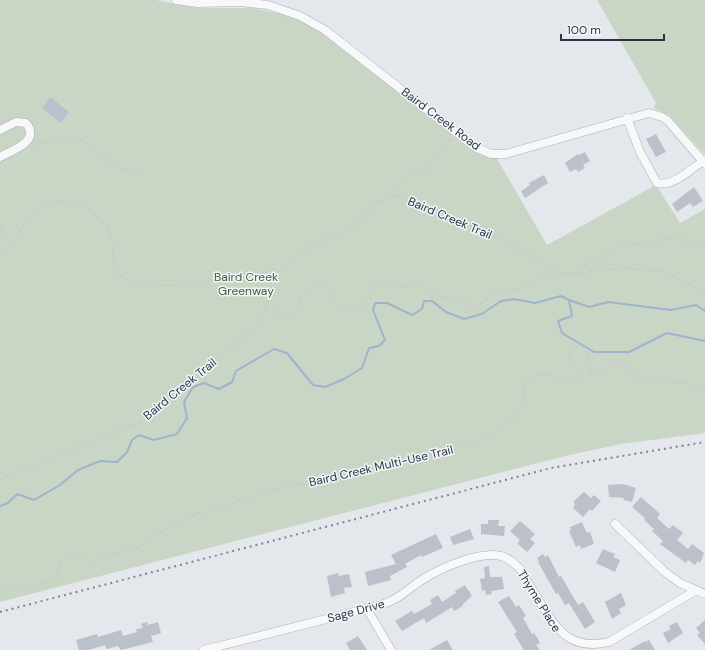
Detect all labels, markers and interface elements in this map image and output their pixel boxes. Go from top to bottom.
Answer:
scale bar [561,16,664,42]
text: 100 m [567,22,601,38]
street label: Baird Creek Road [398,84,484,154]
street label: Baird Creek Trail [406,193,494,243]
park label: Baird Creek Greenway [214,269,278,299]
street label: Baird Creek Trail [140,355,220,423]
street label: Baird Creek Multi-Use Trail [307,442,455,490]
street label: Thyme Place [513,567,565,635]
street label: Sage Drive [326,596,386,626]

